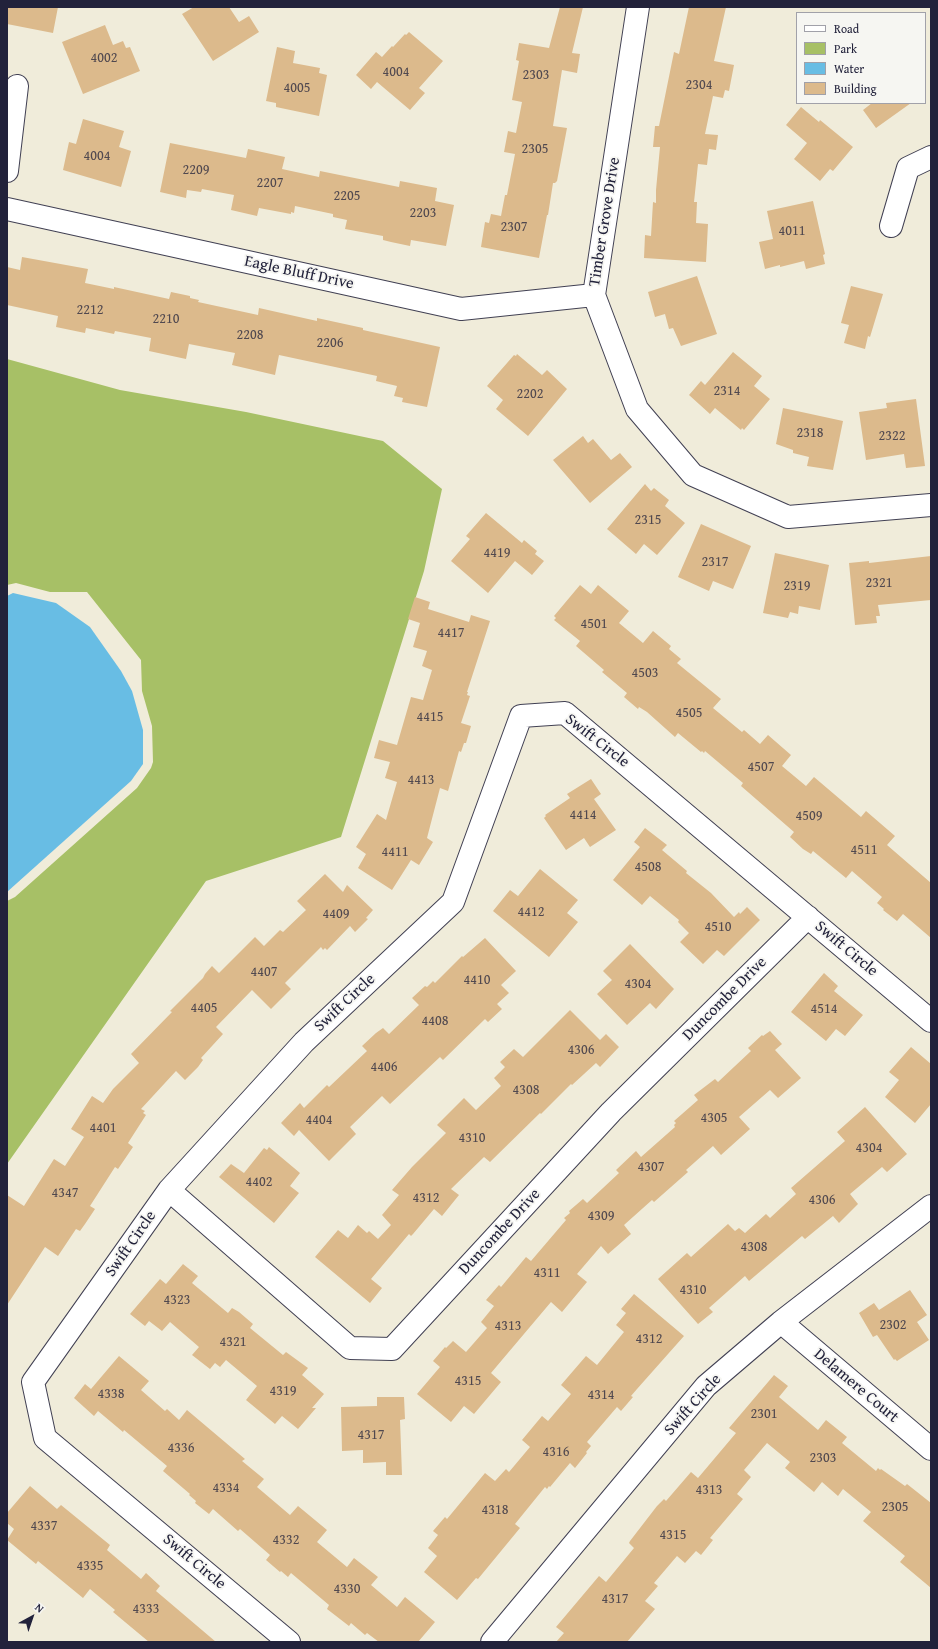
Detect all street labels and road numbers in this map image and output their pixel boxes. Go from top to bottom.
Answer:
street label: Timber Grove Drive [585,156,625,288]
street label: Eagle Bluff Drive [243,252,355,294]
street label: Swift Circle [561,710,633,772]
street label: Swift Circle [811,917,881,981]
street label: Duncombe Drive [679,953,771,1045]
street label: Swift Circle [311,970,379,1036]
street label: Duncombe Drive [455,1185,545,1279]
street label: Swift Circle [101,1207,161,1281]
street label: Delamere Court [810,1345,902,1427]
street label: Swift Circle [660,1370,726,1440]
street label: Swift Circle [159,1530,229,1594]

